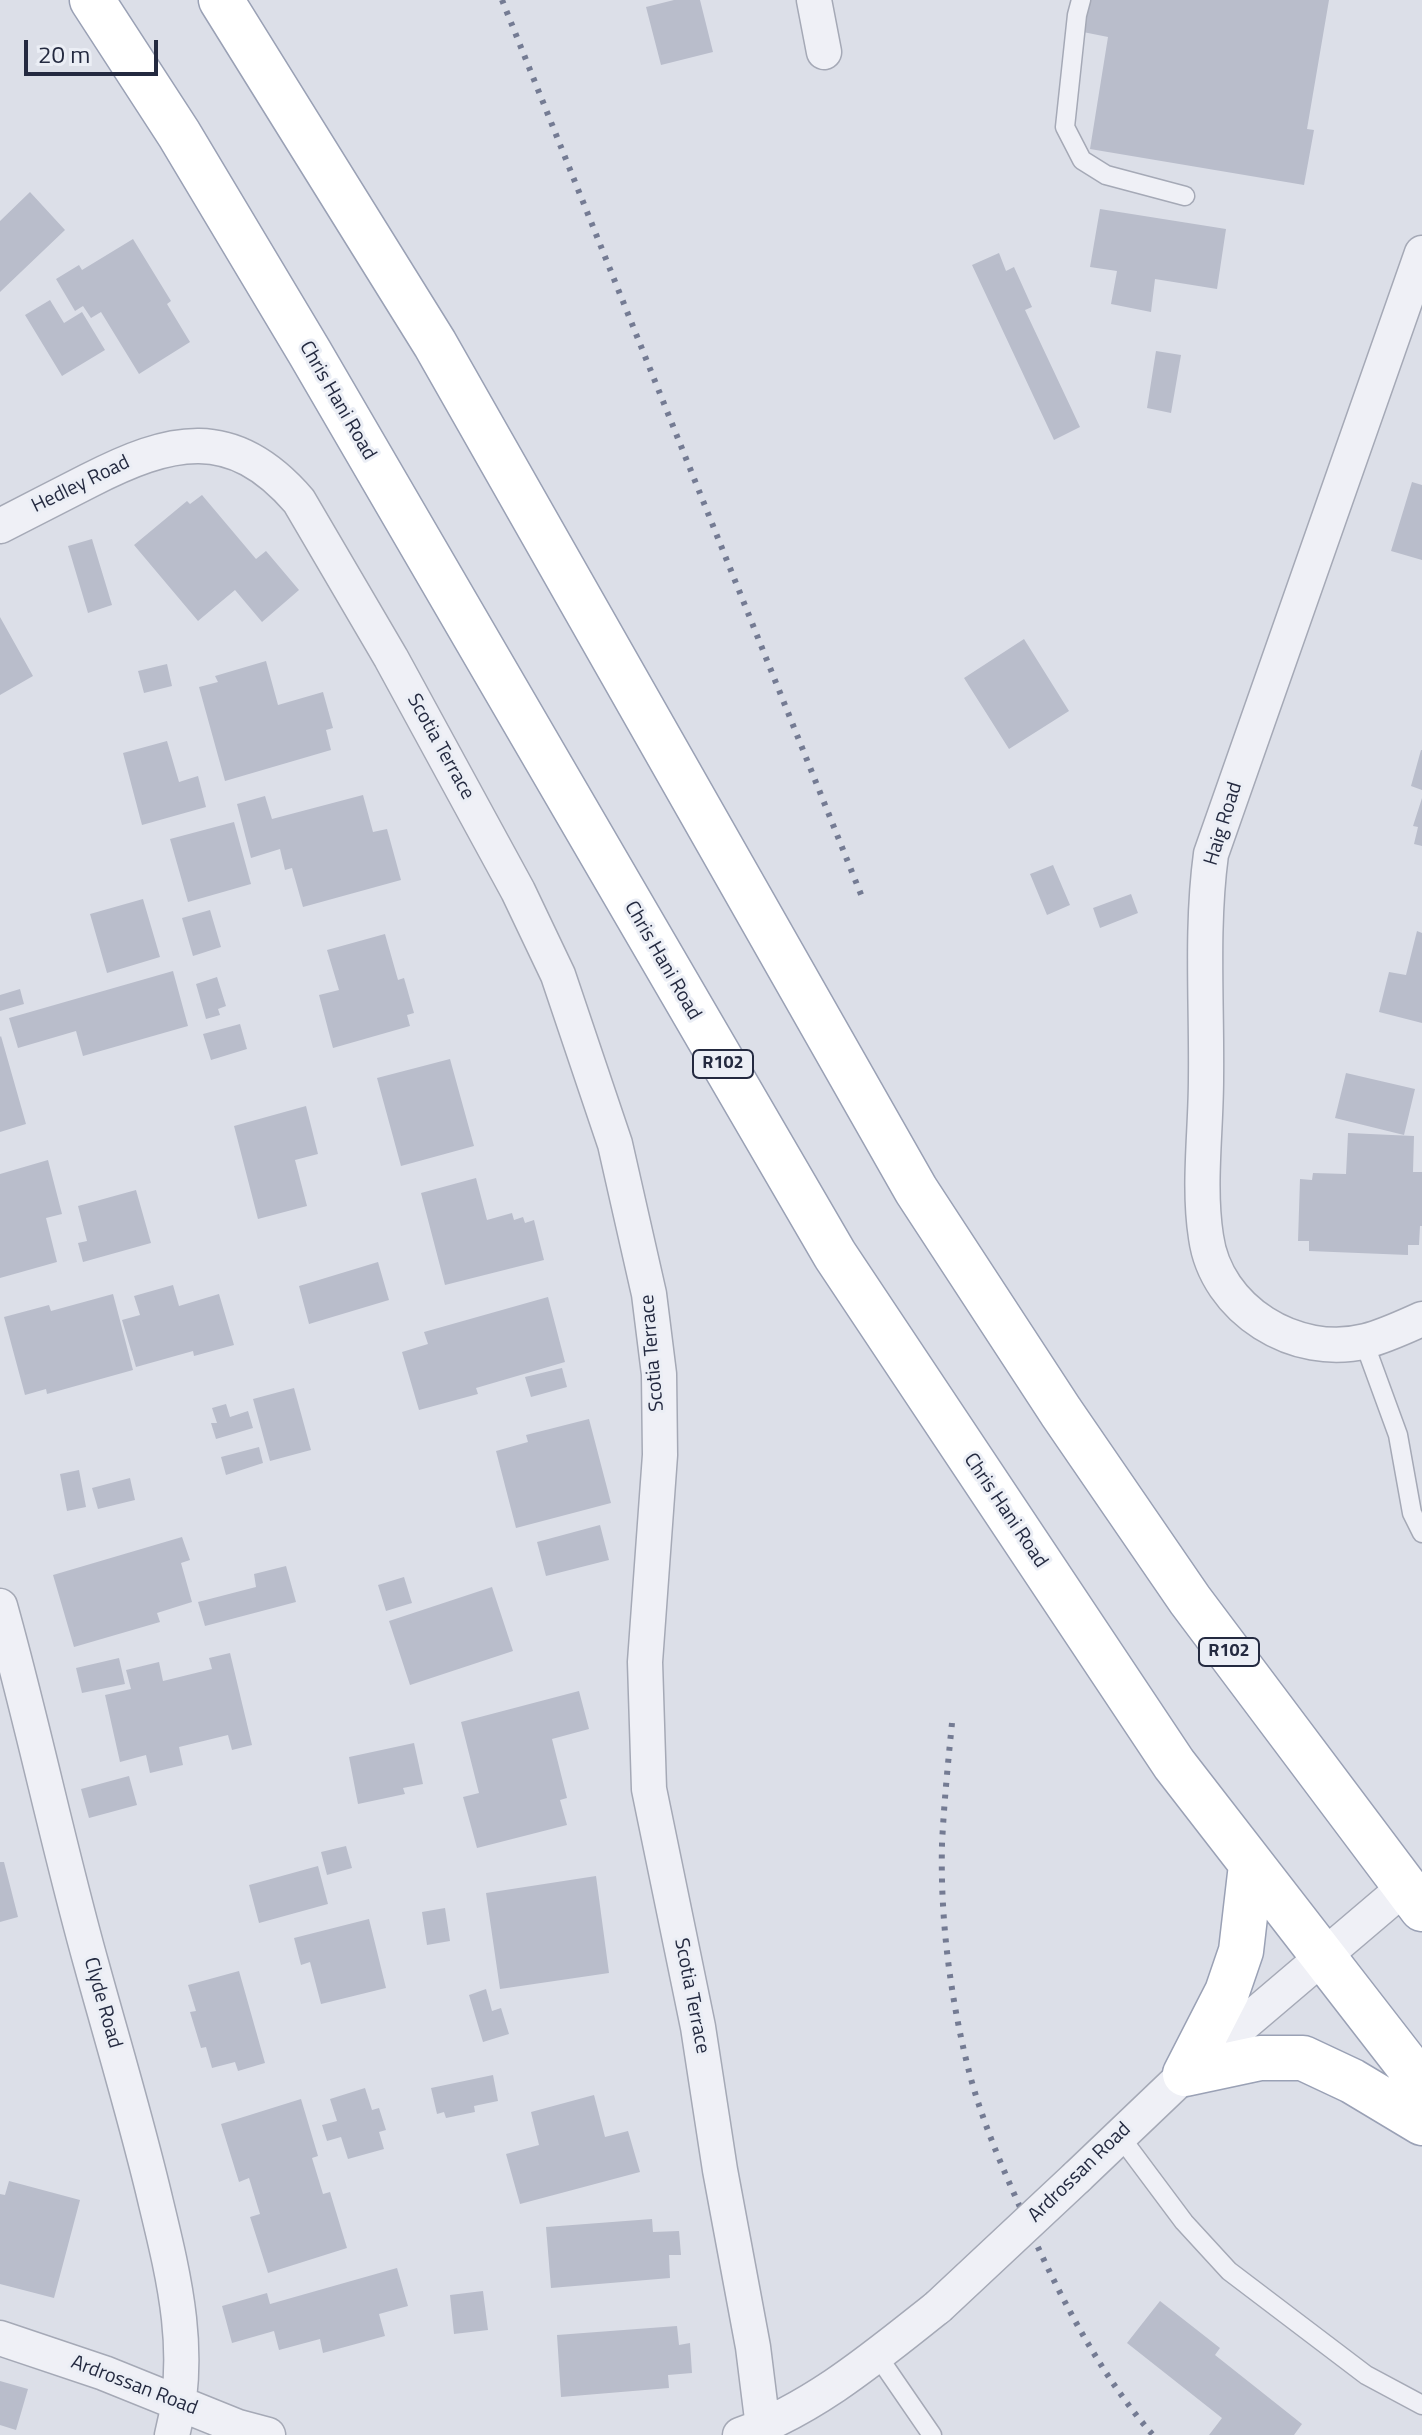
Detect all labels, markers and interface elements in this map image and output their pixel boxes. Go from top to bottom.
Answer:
scale bar [28,24,162,74]
text: 20 m [38,36,90,72]
street label: Chris Hani Road [293,337,381,465]
street label: Hedley Road [28,451,134,519]
street label: Scotia Terrace [401,690,479,804]
street label: Haig Road [1200,779,1248,869]
street label: Chris Hani Road [618,897,706,1025]
road number: R102 [693,1050,753,1078]
street label: Scotia Terrace [636,1294,670,1412]
street label: Chris Hani Road [958,1449,1052,1573]
road number: R102 [1199,1638,1259,1666]
street label: Scotia Terrace [668,1936,714,2056]
street label: Clyde Road [78,1955,126,2051]
street label: Ardrossan Road [1024,2118,1136,2228]
street label: Ardrossan Road [67,2351,201,2421]

